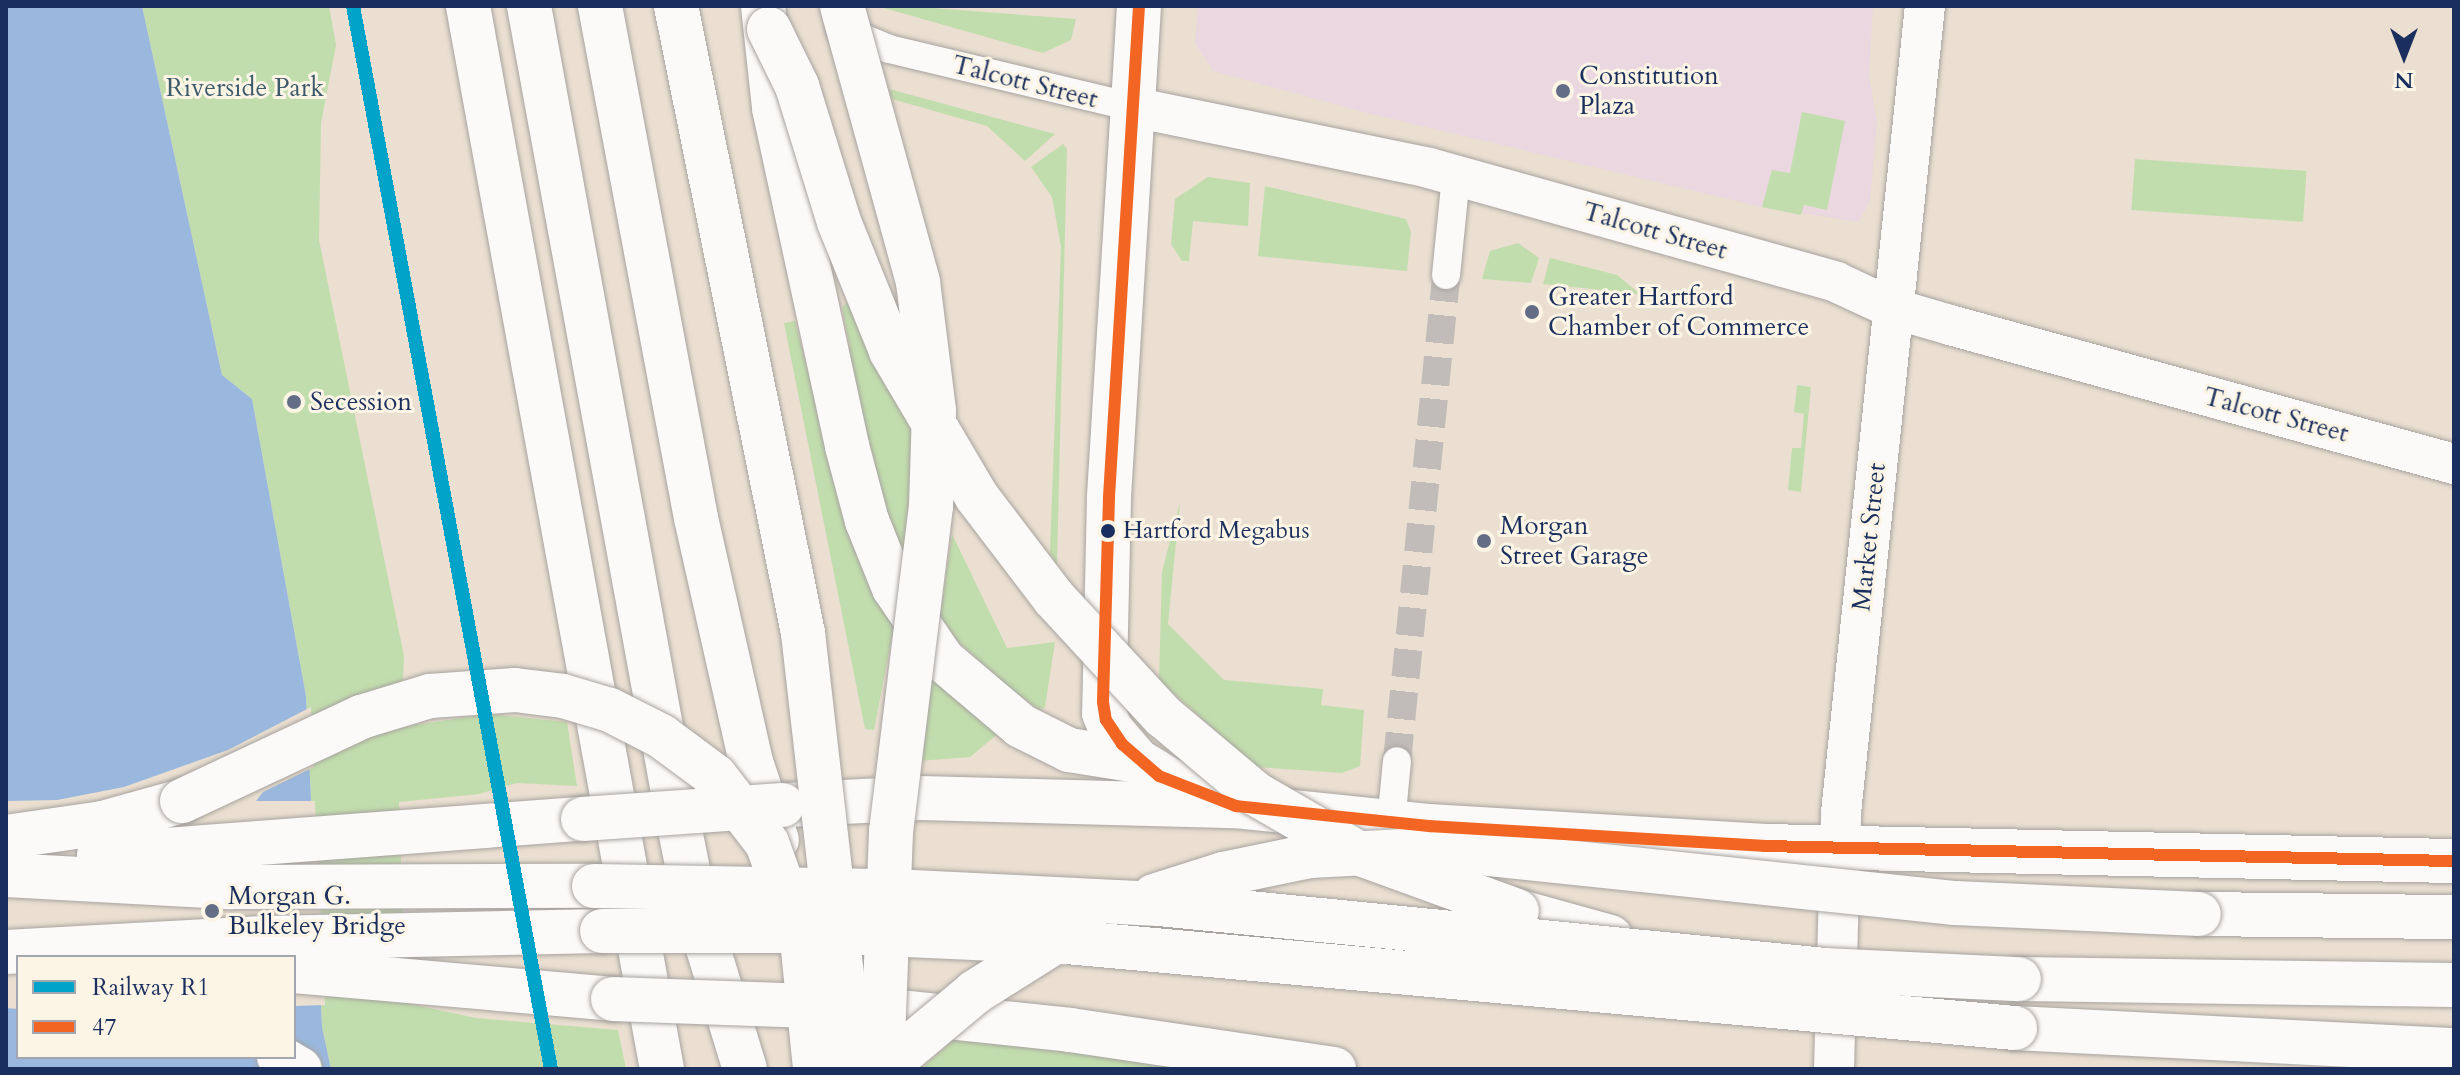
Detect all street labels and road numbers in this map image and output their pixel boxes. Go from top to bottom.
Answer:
street label: Talcott Street [949,49,1101,115]
street label: Talcott Street [1579,195,1731,267]
street label: Talcott Street [2200,381,2352,449]
street label: Market Street [1846,461,1892,613]

